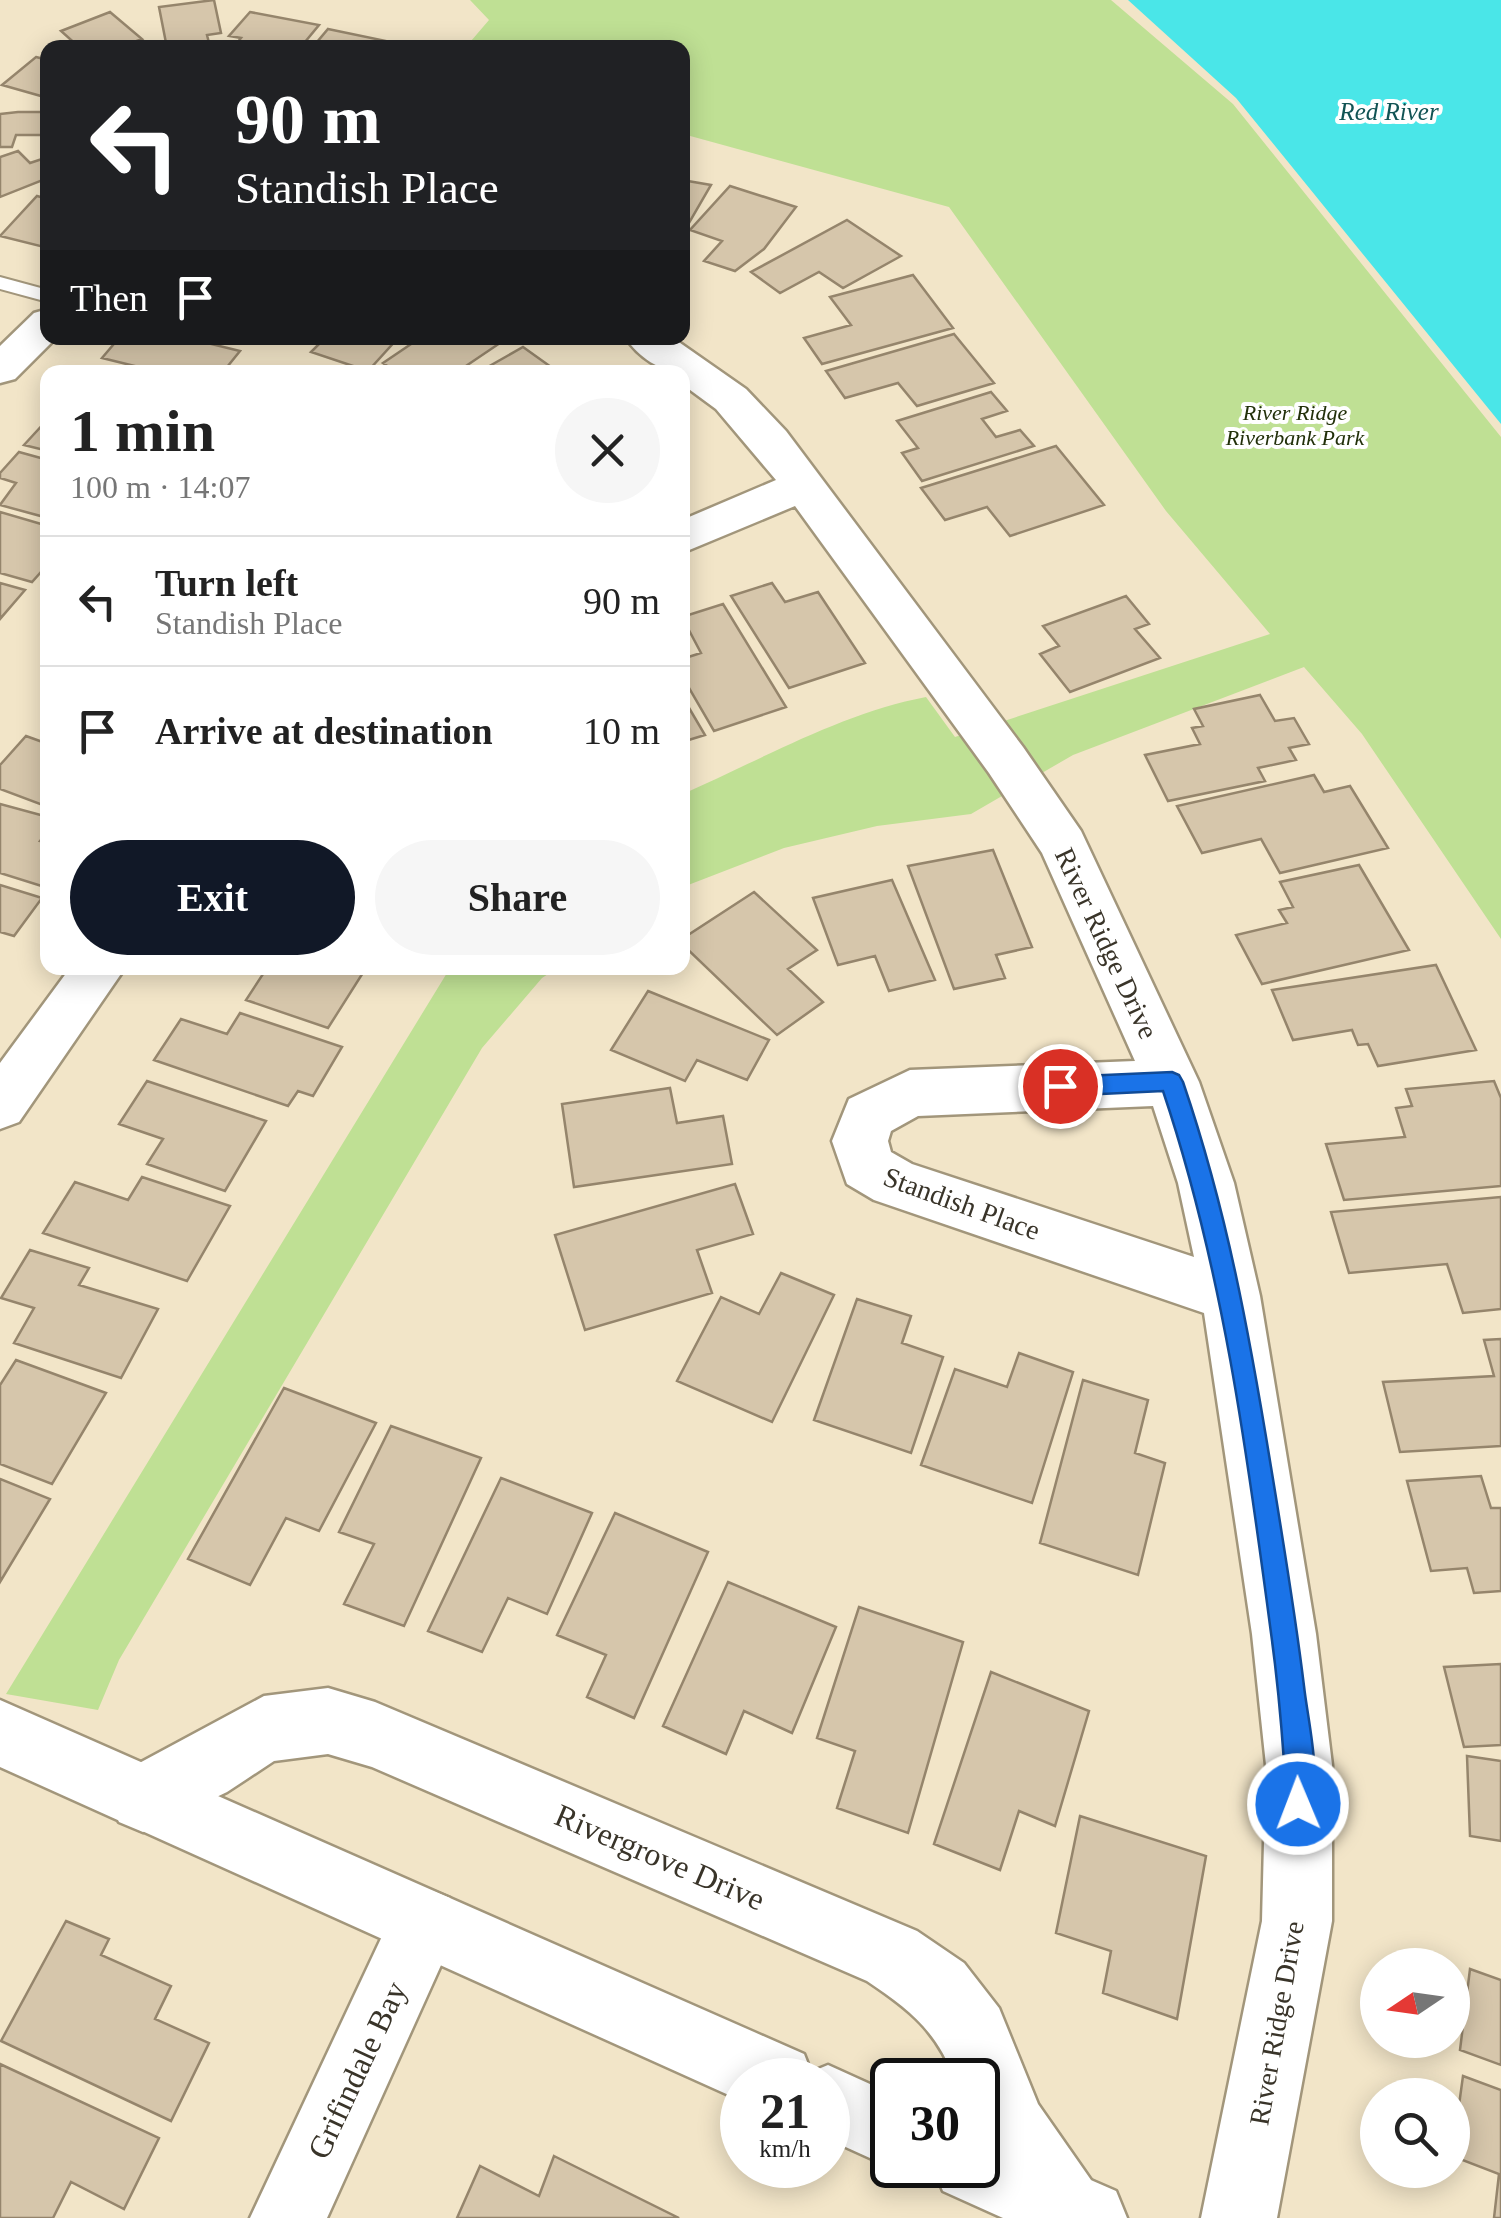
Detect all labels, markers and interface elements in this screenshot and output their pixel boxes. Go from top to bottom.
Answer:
icon: left [70,80,200,210]
text: 90 m [235,81,381,158]
water label: Red River [1338,98,1439,125]
text: Standish Place [235,163,499,213]
icon: arrive [168,270,223,325]
text: Then [70,277,148,319]
text: 1 min [70,398,215,464]
button: close [555,398,660,503]
park label: River Ridge Riverbank Park [1225,400,1366,450]
text: 100 m · 14:07 [70,469,250,505]
text: Turn left [155,562,298,604]
icon: left [70,574,125,629]
text: 90 m [583,580,660,622]
text: Standish Place [155,605,343,641]
icon: arrive [70,704,125,759]
text: Arrive at destination [155,710,493,752]
text: 10 m [583,710,660,752]
button: Exit [70,840,355,955]
button: Share [375,840,660,955]
street label: River Ridge Drive [1049,843,1164,1043]
pin [1018,1044,1103,1129]
icon: arrive [1033,1059,1088,1114]
street label: Standish Place [879,1161,1044,1246]
position arrow [1246,1752,1350,1856]
street label: Rivergrove Drive [550,1797,770,1917]
street label: River Ridge Drive [1243,1919,1310,2128]
north arrow [1360,1948,1470,2058]
map controls [1360,1948,1470,2188]
street label: Grifindale Bay [300,1976,414,2164]
speed limit sign: 30 [870,2058,1000,2188]
button: search [1360,2078,1470,2188]
text: 21 [760,2083,810,2139]
text: km/h [759,2135,811,2162]

